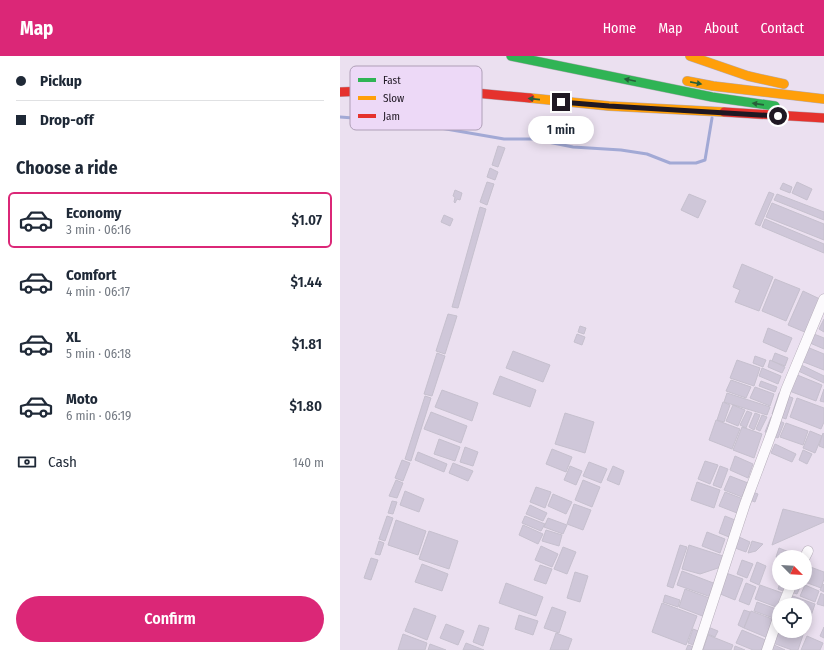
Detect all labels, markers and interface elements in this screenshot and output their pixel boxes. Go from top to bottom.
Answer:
text: Map [20,17,53,40]
text: Home [603,20,636,37]
text: Map [658,20,682,37]
text: About [704,20,739,37]
text: Contact [761,20,804,37]
legend [350,66,482,130]
text: Pickup [40,72,82,90]
text: Fast [383,74,401,87]
one-way arrow [624,77,636,83]
one-way arrow [690,80,702,86]
text: Slow [383,92,404,105]
route end [552,93,570,111]
one-way arrow [528,96,540,102]
one-way arrow [752,101,764,107]
route start [769,107,787,125]
text: Jam [383,110,400,123]
text: Drop-off [40,111,94,129]
callout: 1 min [528,116,594,144]
text: 1 min [547,122,575,137]
text: Choose a ride [16,157,118,179]
icon: car [18,202,54,238]
text: Economy [66,204,121,222]
text: $1.07 [292,211,322,229]
text: 3 min · 06:16 [66,222,131,237]
icon: car [18,264,54,300]
text: Comfort [66,266,117,284]
text: $1.44 [291,273,322,291]
text: 4 min · 06:17 [66,284,130,299]
icon: car [18,326,54,362]
text: XL [66,328,81,346]
text: $1.81 [292,335,322,353]
text: 5 min · 06:18 [66,346,131,361]
icon: car [18,388,54,424]
text: Moto [66,390,98,408]
text: $1.80 [290,397,322,415]
text: 6 min · 06:19 [66,408,131,423]
icon: cash [16,451,38,473]
text: Cash [48,453,77,471]
text: 140 m [293,455,324,470]
north arrow [772,550,812,590]
map controls [772,550,812,638]
button: Confirm [16,596,324,642]
button: locate [772,598,812,638]

